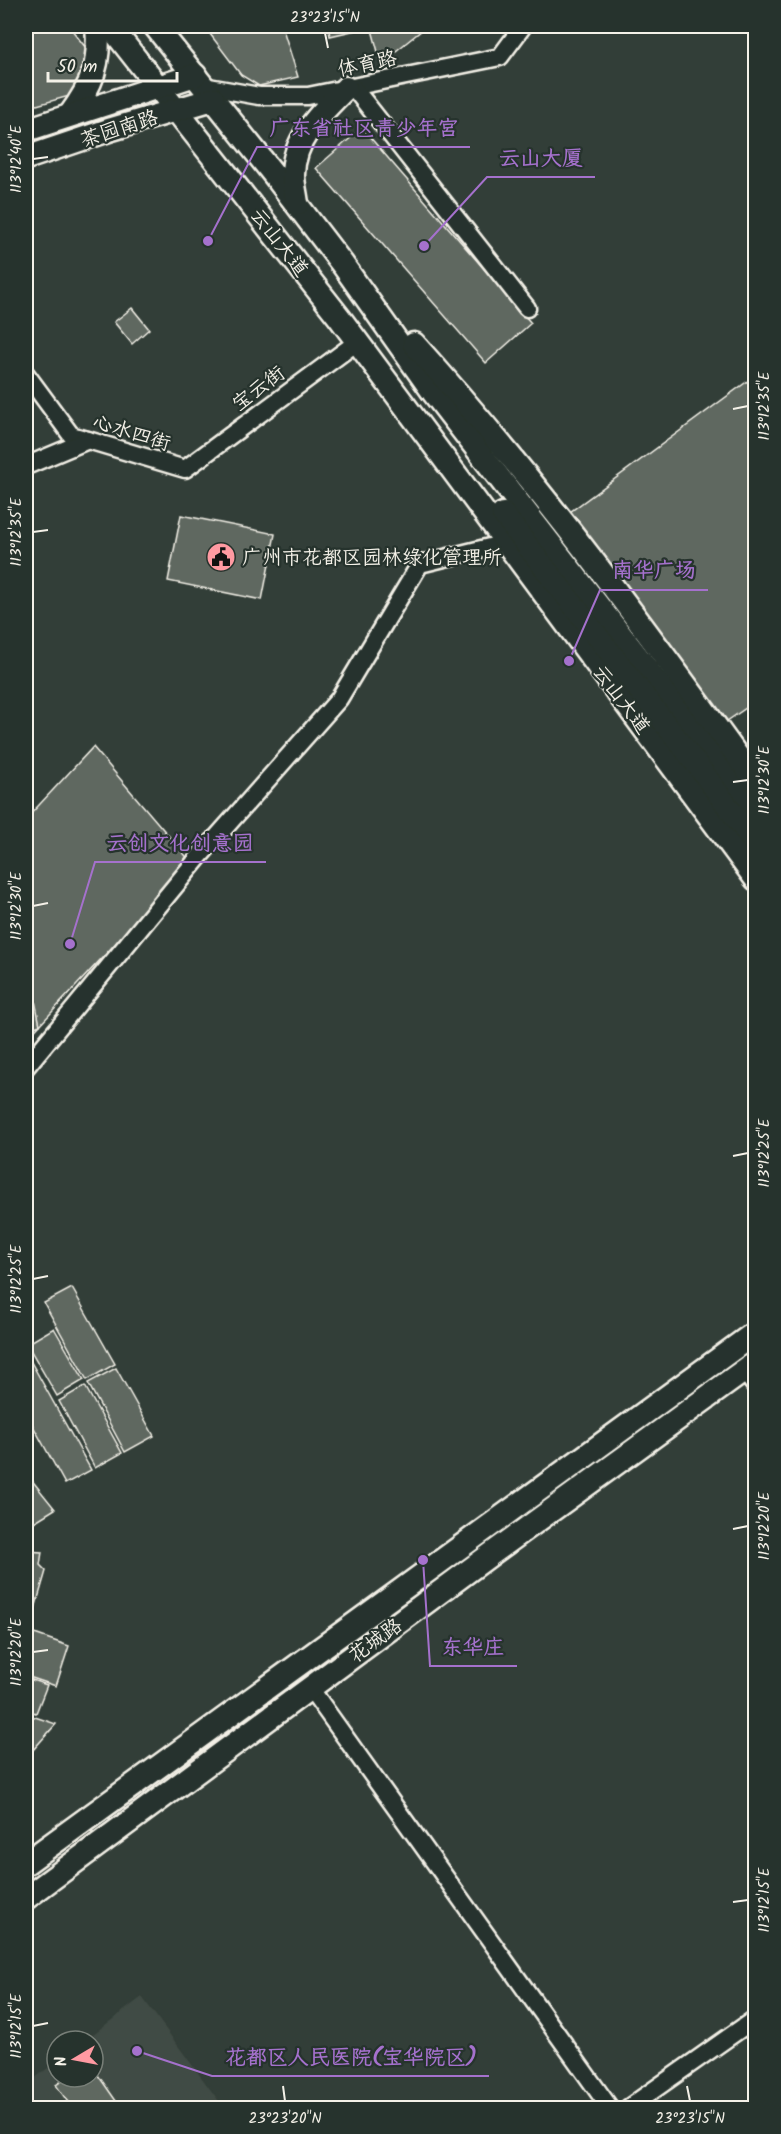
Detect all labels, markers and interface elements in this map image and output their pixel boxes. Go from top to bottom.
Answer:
text: 23°23'15"N [290,6,360,30]
street label: 体育路 [335,43,401,87]
scale bar [48,45,177,83]
text: 50 m [57,53,97,82]
street label: 茶园南路 [77,102,164,157]
callout: 广东省社区青少年宫 [257,108,470,147]
text: 广东省社区青少年宫 [270,113,459,146]
text: 113°12'40"E [5,124,29,193]
callout: 云山大厦 [487,138,595,177]
text: 云山大厦 [499,143,583,176]
street label: 云山大道 [241,202,316,285]
street label: 宝云街 [226,359,293,420]
text: 113°12'35"E [753,370,777,441]
street label: 心水四街 [88,407,174,461]
text: 113°12'35"E [5,496,29,567]
public building icon: 广州市花都区园林绿化管理所 [205,541,237,573]
place label: 广州市花都区园林绿化管理所 [242,543,502,575]
callout: 南华广场 [600,551,708,590]
text: 南华广场 [612,555,696,588]
street label: 云山大道 [584,659,657,742]
text: 113°12'30"E [753,745,777,814]
callout: 云创文化创意园 [95,823,266,862]
text: 云创文化创意园 [107,828,254,861]
text: 113°12'30"E [5,871,29,940]
text: 113°12'25"E [753,1117,777,1188]
text: 113°12'25"E [5,1243,29,1314]
text: 113°12'20"E [753,1490,777,1560]
street label: 花城路 [343,1610,411,1672]
text: 113°12'20"E [5,1616,29,1686]
callout: 东华庄 [430,1627,517,1666]
text: 东华庄 [442,1632,505,1665]
text: 113°12'15"E [753,1866,777,1933]
text: 113°12'15"E [5,1992,29,2059]
north arrow [45,2029,105,2089]
callout: 花都区人民医院(宝华院区) [212,2037,489,2076]
text: 花都区人民医院(宝华院区) [225,2042,477,2075]
text: N [49,2054,75,2068]
text: 23°23'20"N [248,2107,322,2131]
text: 23°23'15"N [655,2107,725,2131]

